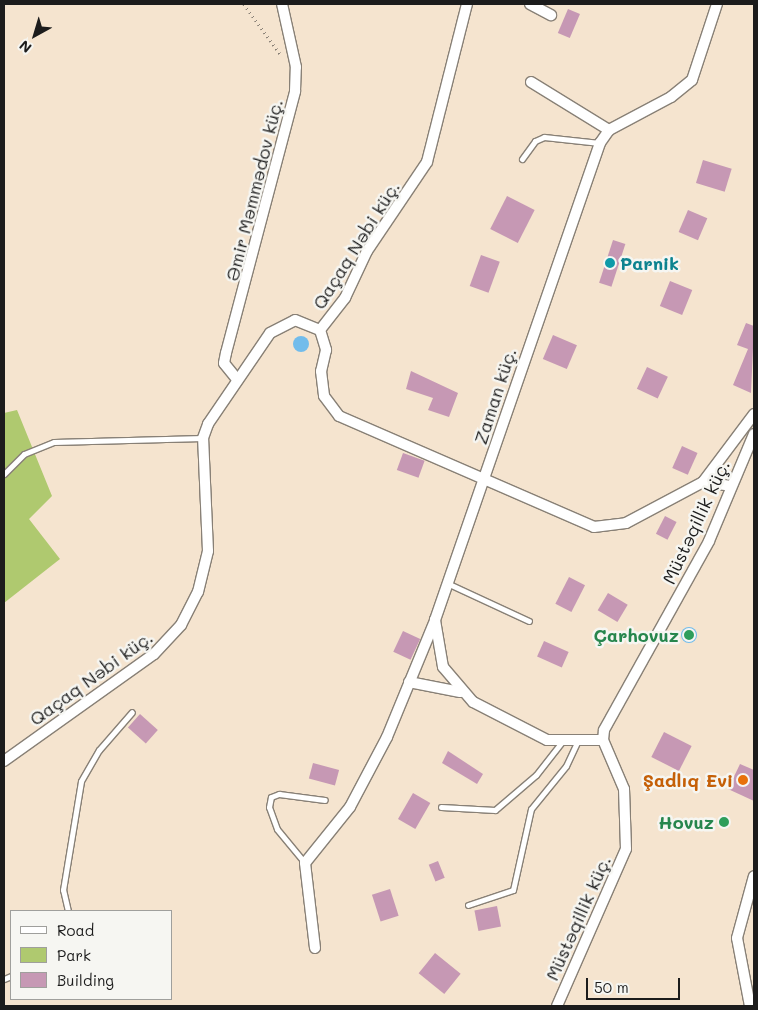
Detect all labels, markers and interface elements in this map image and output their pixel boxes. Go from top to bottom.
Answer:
north arrow [10,10,60,60]
text: N [15,36,35,58]
street label: Əmir Məmmədov küç. [221,97,287,283]
street label: Qaçaq Nəbi küç. [308,177,404,313]
place label: Parnik [620,252,679,274]
marker: Parnik [604,257,616,269]
street label: Zaman küç. [469,345,521,447]
street label: Müstəqillik küç. [658,457,734,587]
place label: Çarhovuz [594,624,679,646]
street label: Qaçaq Nəbi küç. [25,626,157,730]
marker: Çarhovuz [683,629,695,641]
place label: Şadlıq Evi [643,769,733,791]
marker: Şadlıq Evi [737,774,749,786]
place label: Hovuz [658,811,714,833]
marker: Hovuz [718,816,730,828]
street label: Müstəqillik küç. [541,852,615,984]
legend [10,910,172,1000]
text: Road [57,920,94,940]
text: Park [57,945,91,965]
scale bar [588,968,682,1000]
text: Building [57,970,114,990]
text: 50 m [594,977,629,997]

